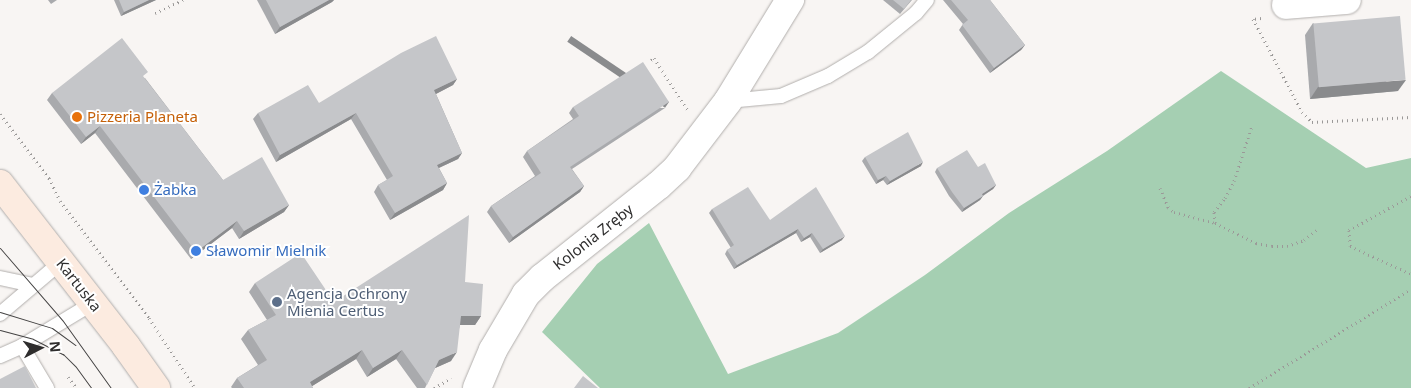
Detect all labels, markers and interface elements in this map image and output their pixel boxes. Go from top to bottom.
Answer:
place label: Pizzeria Planeta [87,108,198,126]
marker: Pizzeria Planeta [71,111,83,123]
place label: Żabka [154,181,197,199]
marker: Żabka [138,184,150,196]
street label: Kolonia Zręby [550,200,636,274]
place label: Sławomir Mielnik [206,242,326,260]
marker: Sławomir Mielnik [190,245,202,257]
street label: Kartuska [53,255,105,315]
place label: Agencja Ochrony Mienia Certus [287,284,407,319]
marker: Agencja Ochrony Mienia Certus [271,296,283,308]
north arrow [15,323,65,373]
text: N [45,340,65,353]

